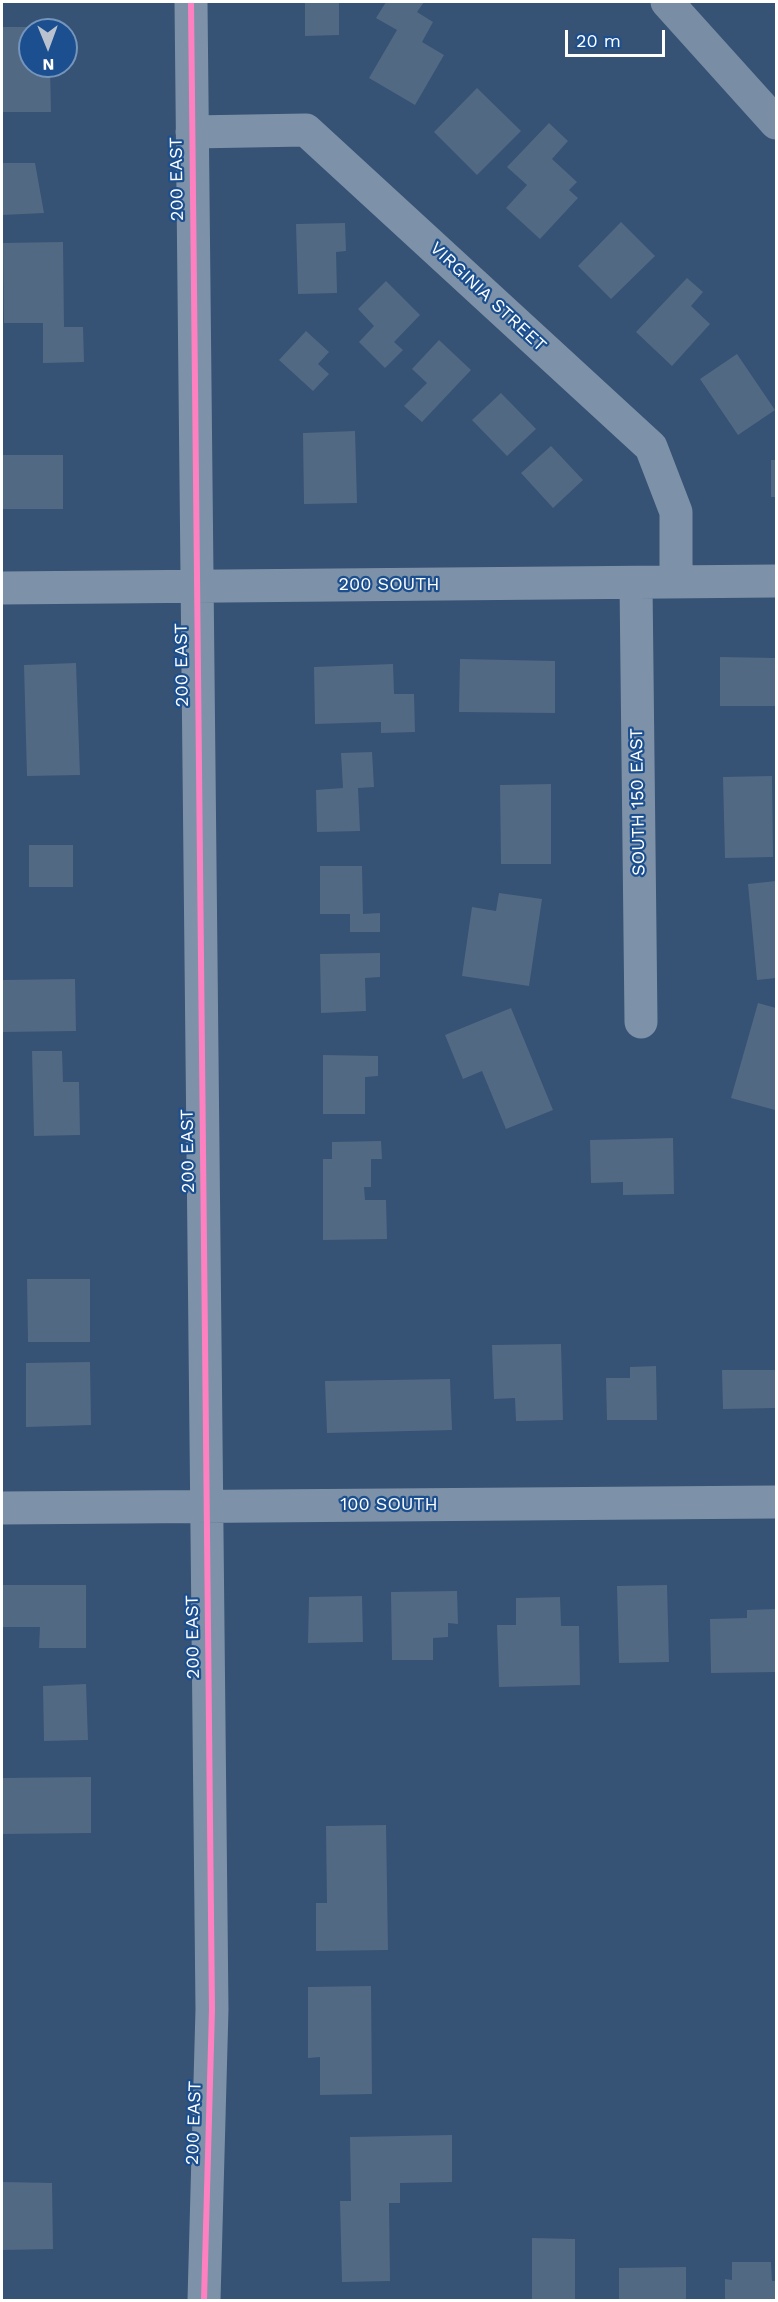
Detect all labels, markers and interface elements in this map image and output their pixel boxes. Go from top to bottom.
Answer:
north arrow [18,18,78,78]
scale bar [568,18,668,56]
text: 20 m [576,30,621,51]
text: N [42,55,54,74]
street label: 200 EAST [165,137,189,221]
street label: VIRGINIA STREET [425,237,551,357]
street label: 200 SOUTH [339,574,439,596]
street label: 200 EAST [170,623,194,707]
street label: SOUTH 150 EAST [626,728,650,876]
street label: 200 EAST [176,1109,200,1193]
street label: 100 SOUTH [340,1494,438,1516]
street label: 200 EAST [181,1595,205,1679]
street label: 200 EAST [182,2081,206,2165]

